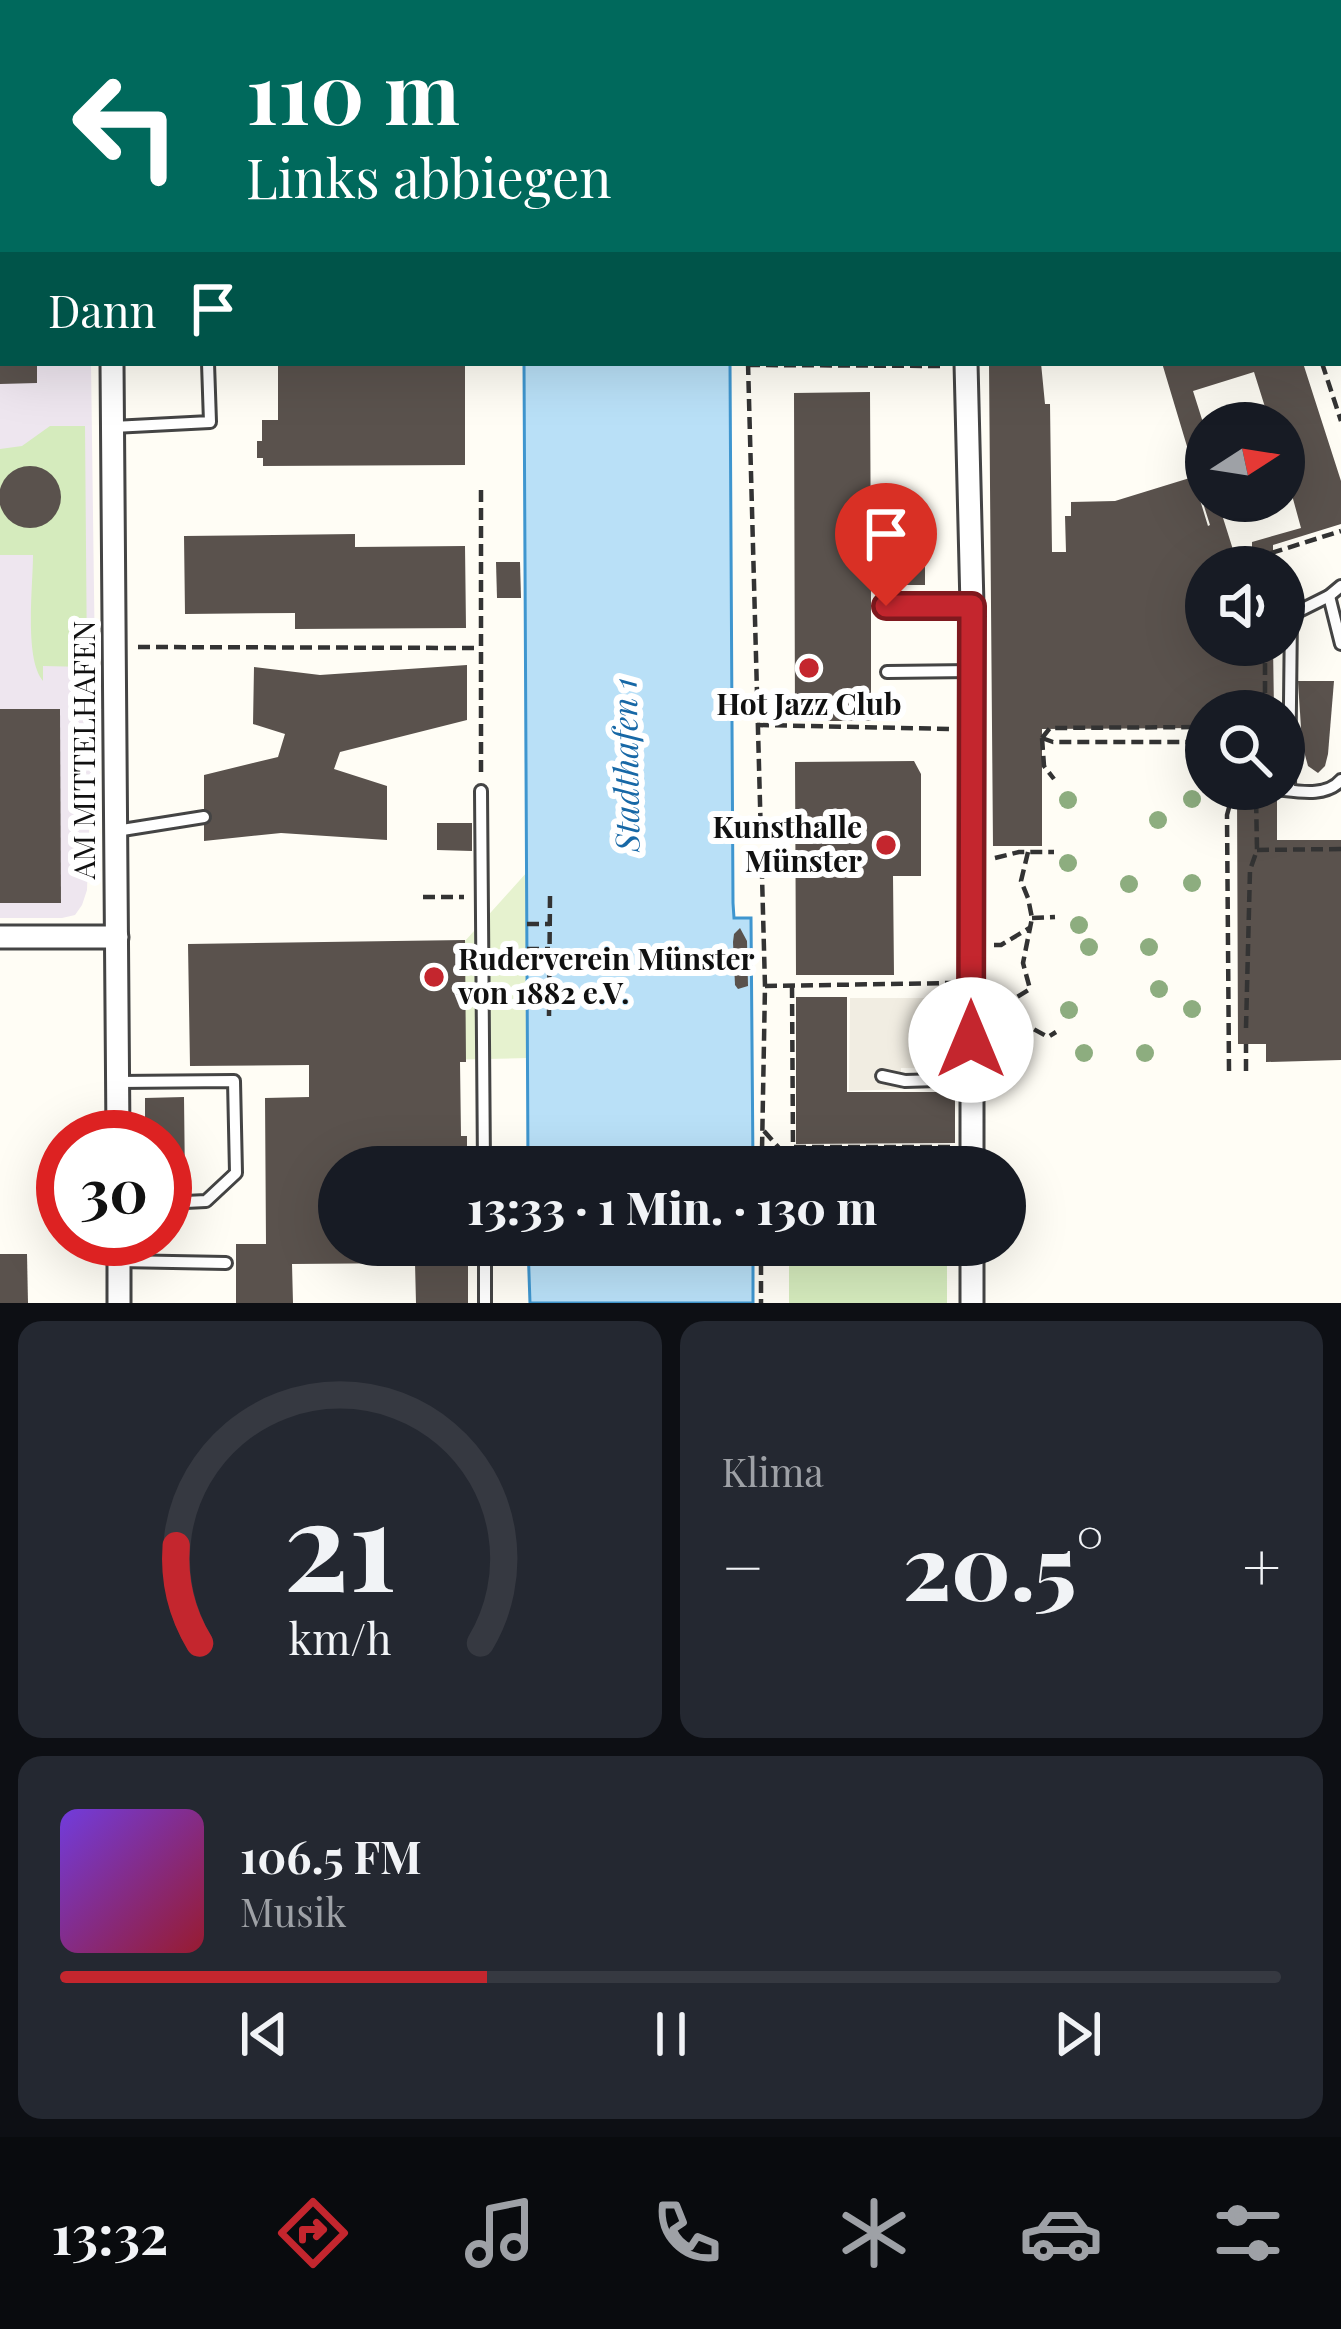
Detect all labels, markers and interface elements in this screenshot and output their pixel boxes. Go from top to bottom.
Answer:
text: 110 m [246,34,460,146]
icon: left [48,48,204,204]
text: Links abbiegen [246,141,611,213]
icon: arrive [180,276,246,342]
text: Dann [48,279,156,339]
north arrow [1185,402,1305,522]
map controls [1185,402,1305,810]
pin [835,483,937,606]
icon: arrive [853,501,919,567]
button: sound [1185,546,1305,666]
street label: AM MITTELHAFEN [63,621,103,880]
marker: Hot Jazz Club [796,655,822,681]
water label: Stadthafen 1 [600,678,648,853]
place label: Hot Jazz Club [716,683,902,723]
button: search [1185,690,1305,810]
place label: Kunsthalle Münster [712,806,862,880]
marker: Kunsthalle Münster [873,832,899,858]
place label: Ruderverein Münster von 1882 e.V. [457,938,754,1012]
marker: Ruderverein Münster von 1882 e.V. [421,964,447,990]
position arrow [908,977,1034,1103]
speed limit sign: 30 [36,1110,192,1266]
text: 13:33 · 1 Min. · 130 m [467,1176,877,1236]
text: Klima [722,1445,824,1497]
text: 21 [283,1457,396,1623]
text: 20.5° [903,1504,1104,1624]
text: − [722,1521,764,1609]
text: + [1242,1521,1281,1609]
text: km/h [288,1608,391,1665]
text: 106.5 FM [240,1825,422,1885]
text: Musik [240,1885,347,1937]
icon: previous [231,2001,297,2067]
icon: pause [638,2001,704,2067]
icon: next [1045,2001,1111,2067]
icon: directions [271,2191,355,2275]
icon: music [458,2191,542,2275]
icon: phone [645,2191,729,2275]
icon: climate [832,2191,916,2275]
icon: car [1019,2191,1103,2275]
icon: filters [1206,2191,1290,2275]
text: 13:32 [51,2197,168,2269]

